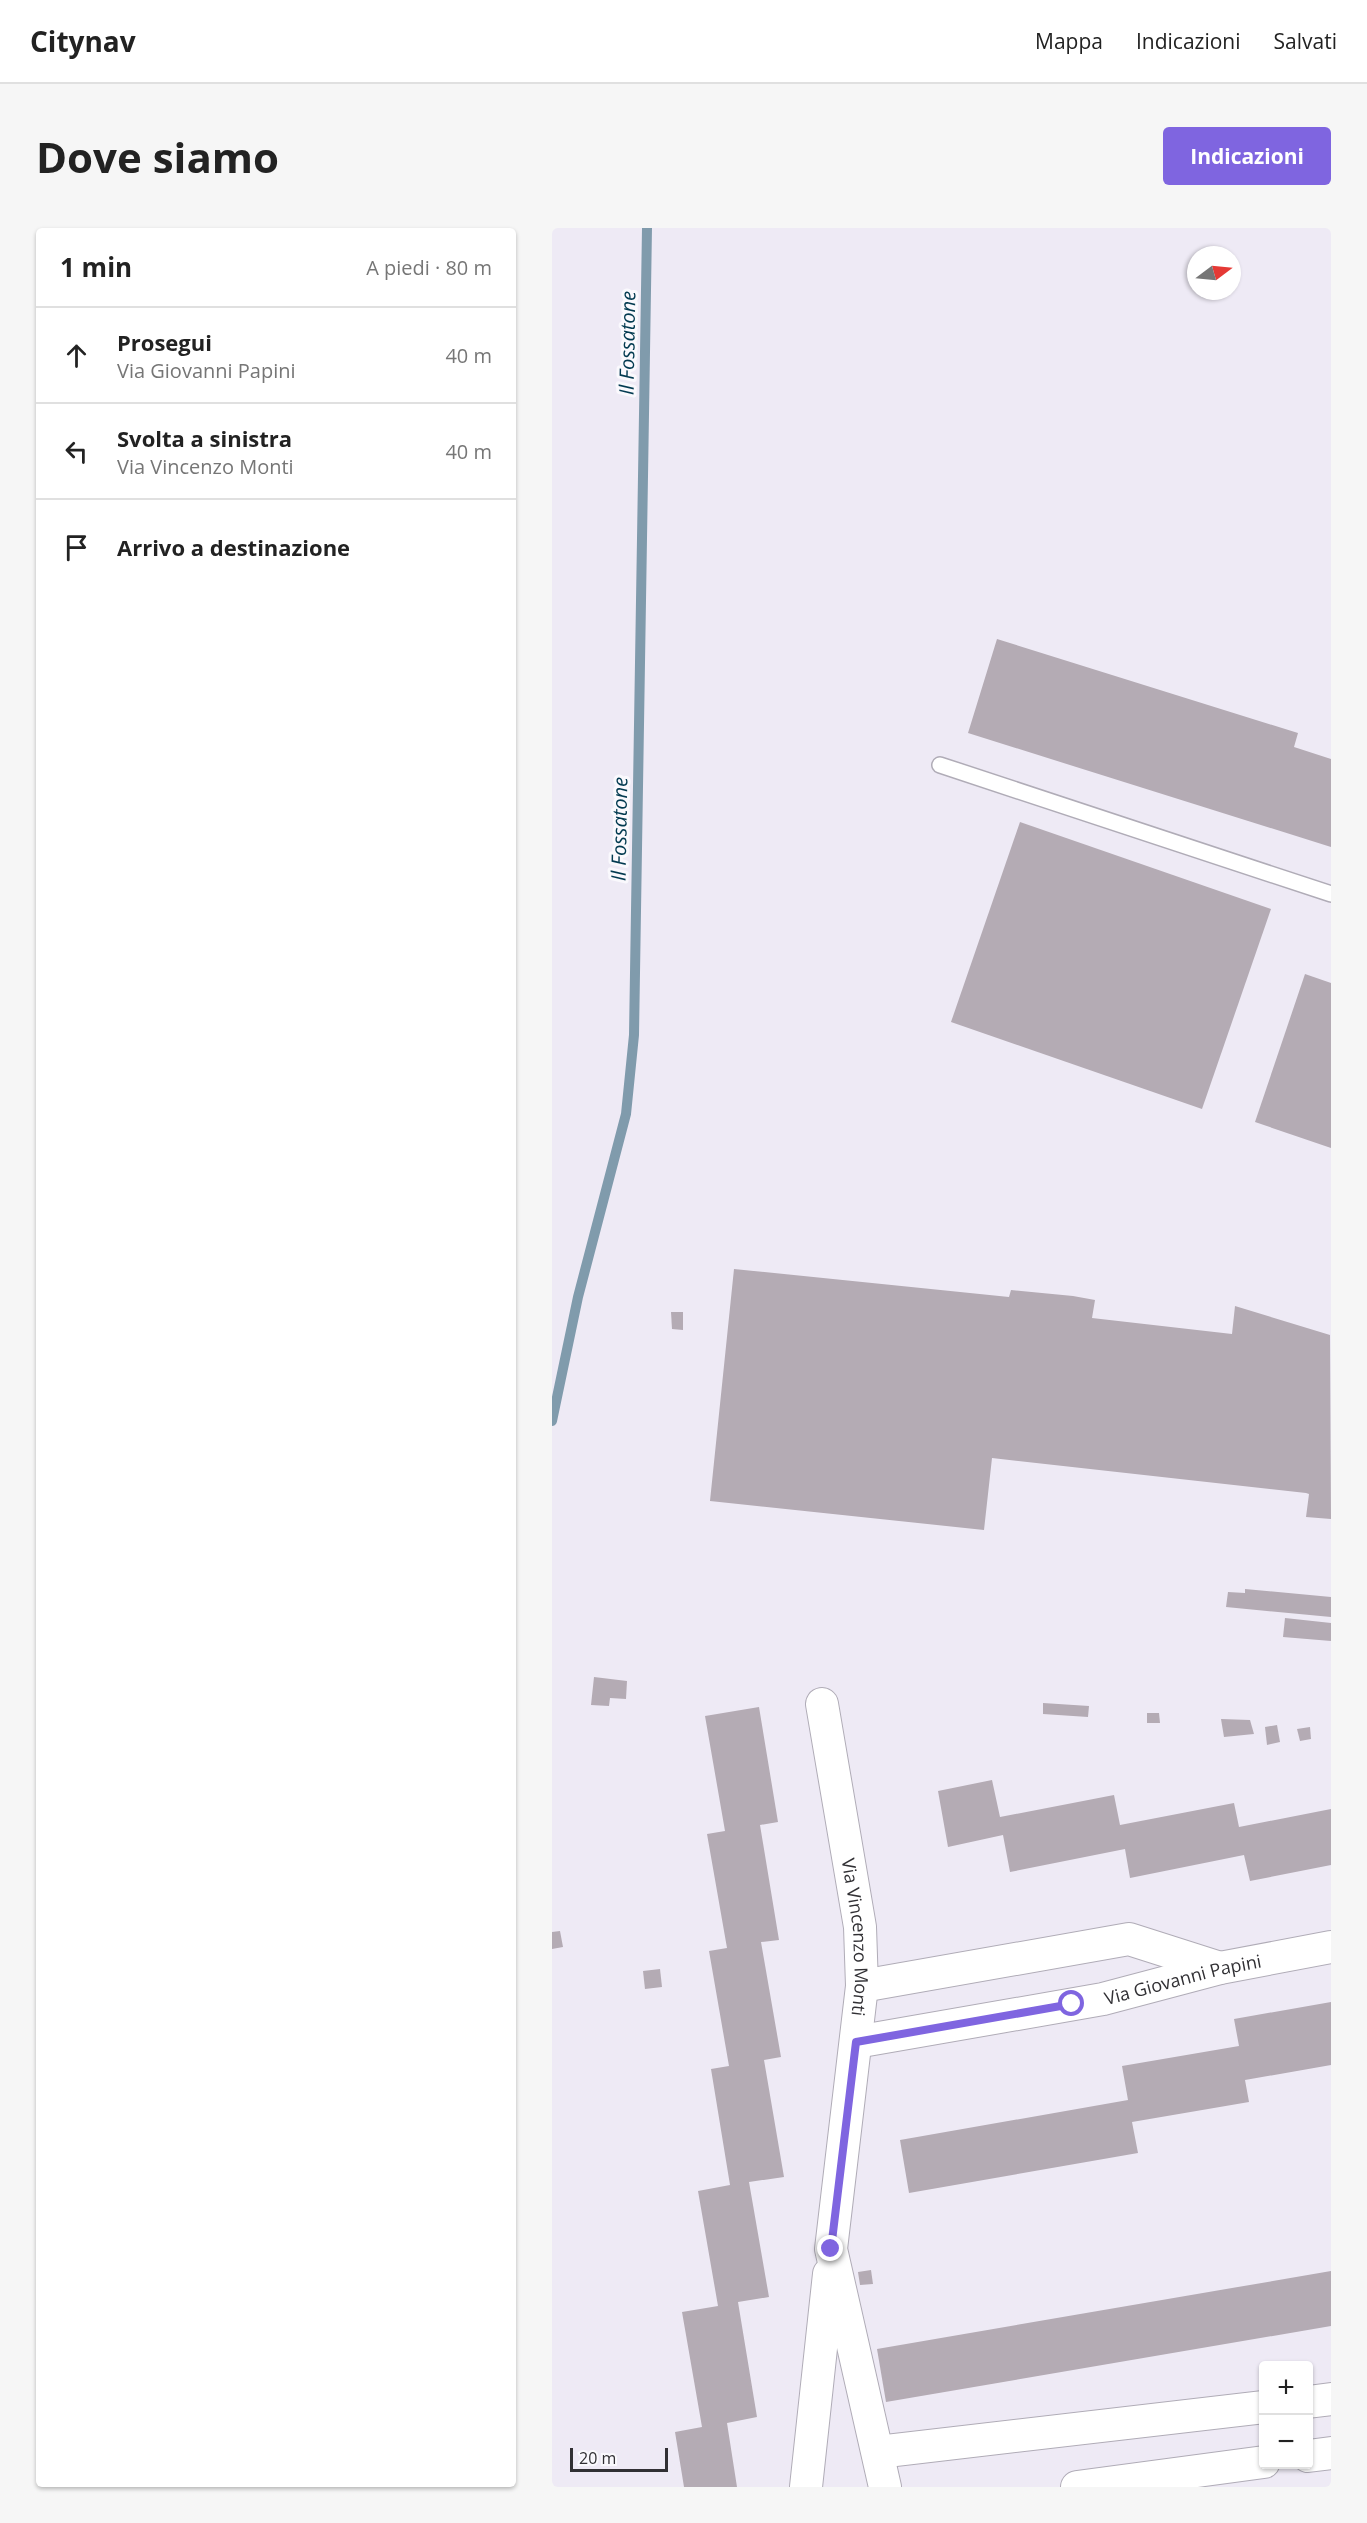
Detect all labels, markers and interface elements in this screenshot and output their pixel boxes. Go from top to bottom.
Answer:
text: Citynav [30,22,136,60]
text: Mappa [1035,27,1103,55]
text: Indicazioni [1136,27,1241,55]
text: Salvati [1274,27,1337,55]
button: Indicazioni [1163,127,1331,185]
text: Dove siamo [36,128,279,185]
north arrow [1187,246,1241,300]
text: 1 min [60,249,132,285]
text: A piedi · 80 m [366,254,492,281]
water label: Il Fossatone [613,291,641,395]
text: Prosegui [117,327,212,357]
icon: ahead [60,339,93,372]
text: 40 m [445,342,492,369]
text: Via Giovanni Papini [117,357,296,384]
text: Svolta a sinistra [117,423,292,453]
icon: left [60,435,93,468]
text: 40 m [445,438,492,465]
text: Via Vincenzo Monti [117,453,294,480]
icon: arrive [60,531,93,564]
text: Arrivo a destinazione [117,532,350,562]
water label: Il Fossatone [605,777,633,881]
street label: Via Vincenzo Monti [836,1856,874,2017]
street label: Via Giovanni Papini [1102,1948,1263,2010]
route start [1058,1990,1084,2016]
route end [817,2235,843,2261]
map controls [1259,2361,1313,2469]
button: + [1259,2361,1313,2415]
button: − [1259,2415,1313,2469]
scale bar [570,2445,668,2472]
text: 20 m [579,2447,616,2469]

